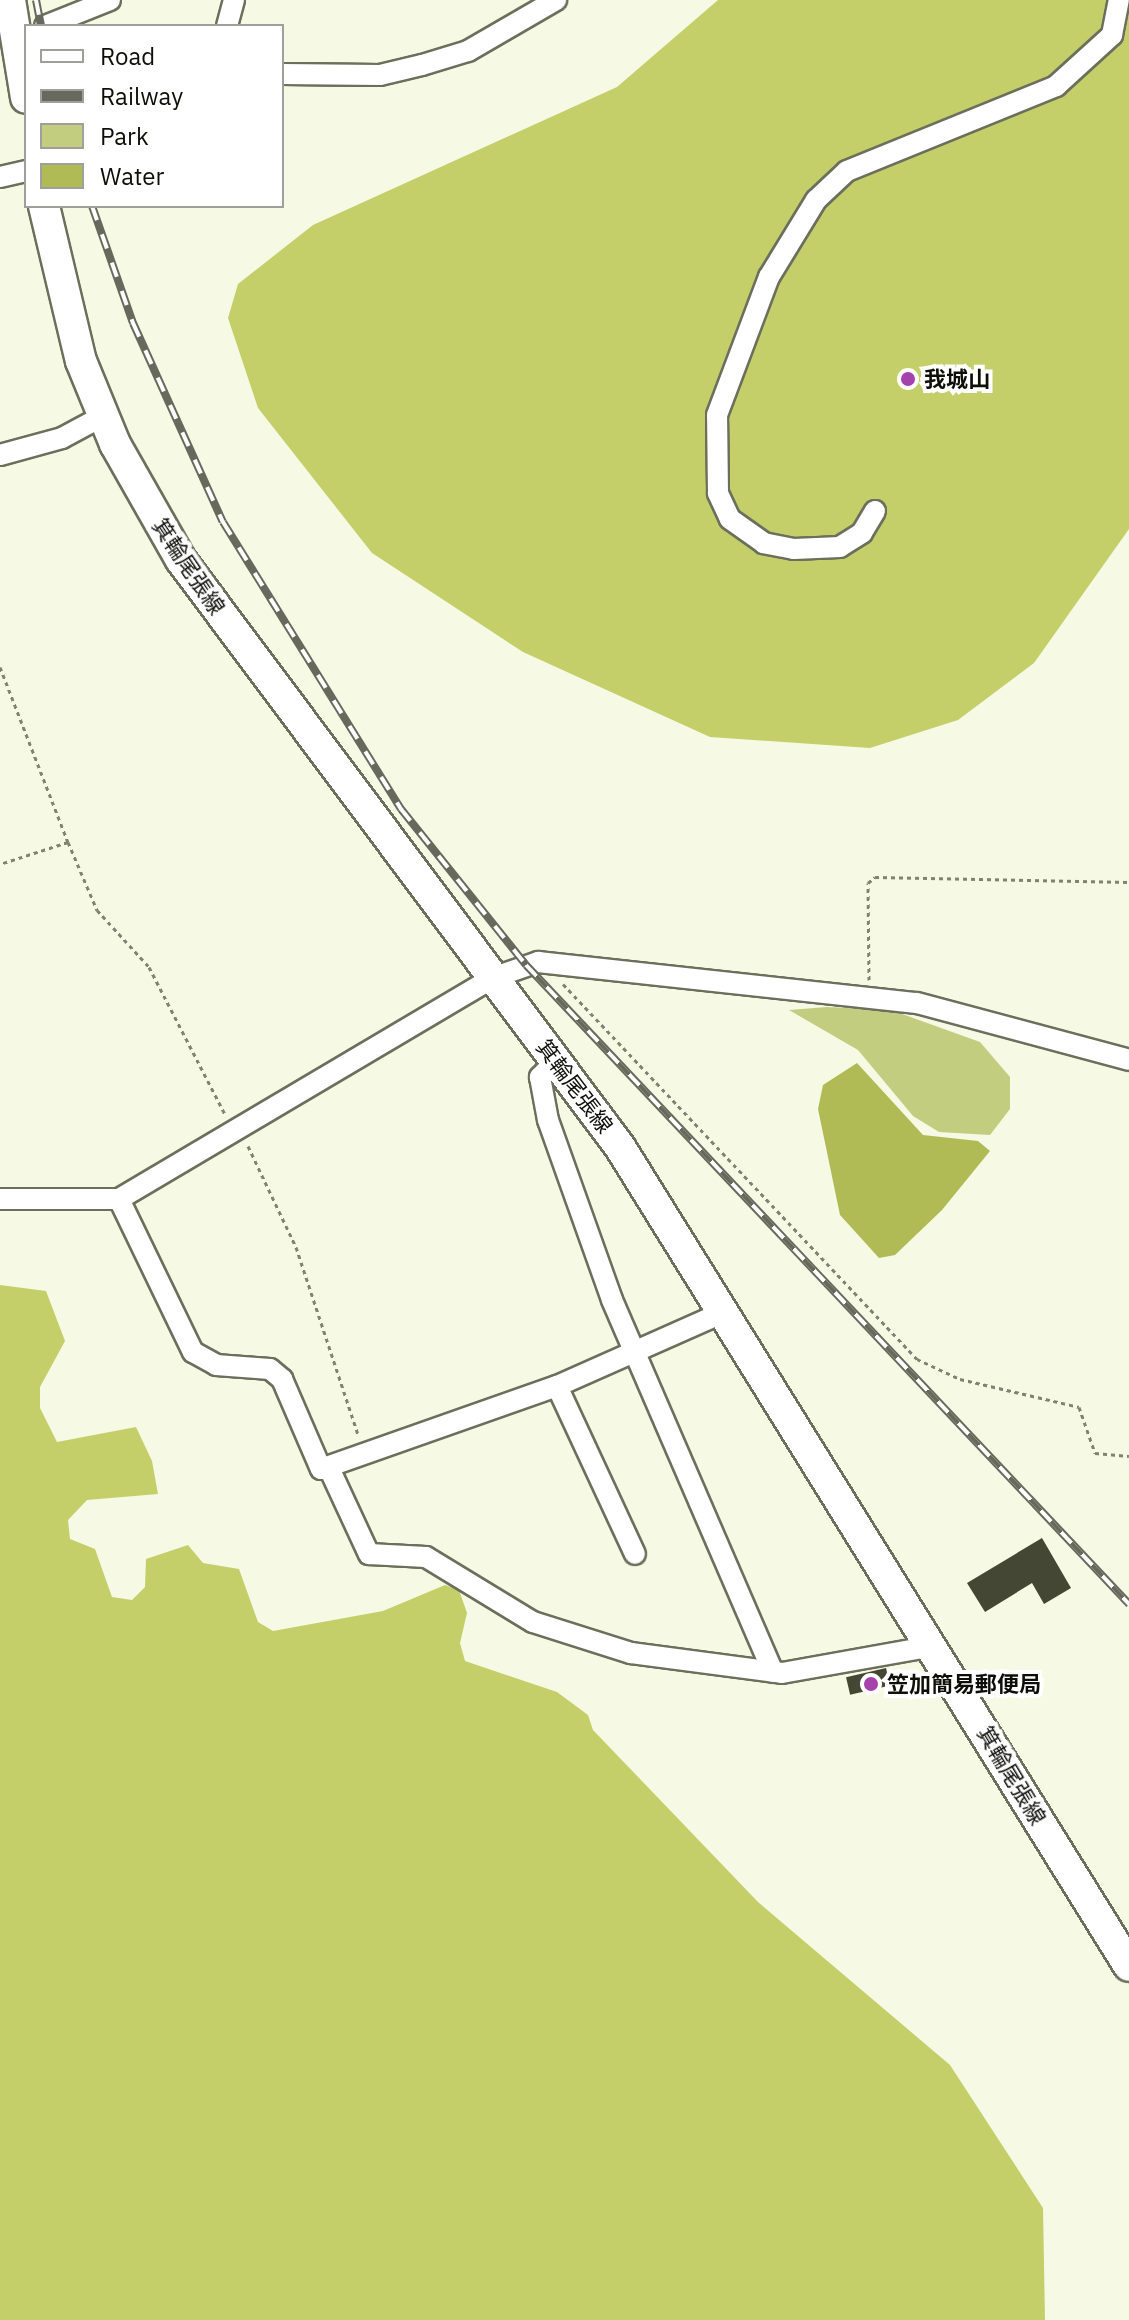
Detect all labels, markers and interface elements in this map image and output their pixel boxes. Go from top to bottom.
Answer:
legend [24,24,284,208]
text: Road [100,40,155,72]
text: Railway [100,80,183,112]
text: Park [100,120,149,152]
text: Water [100,160,164,192]
place label: 我城山 [924,366,990,392]
marker: 我城山 [899,370,917,388]
street label: 箕輪尾張線 [147,513,231,619]
street label: 箕輪尾張線 [531,1034,619,1138]
place label: 笠加簡易郵便局 [887,1671,1041,1697]
marker: 笠加簡易郵便局 [862,1675,880,1693]
street label: 箕輪尾張線 [972,1721,1052,1829]

